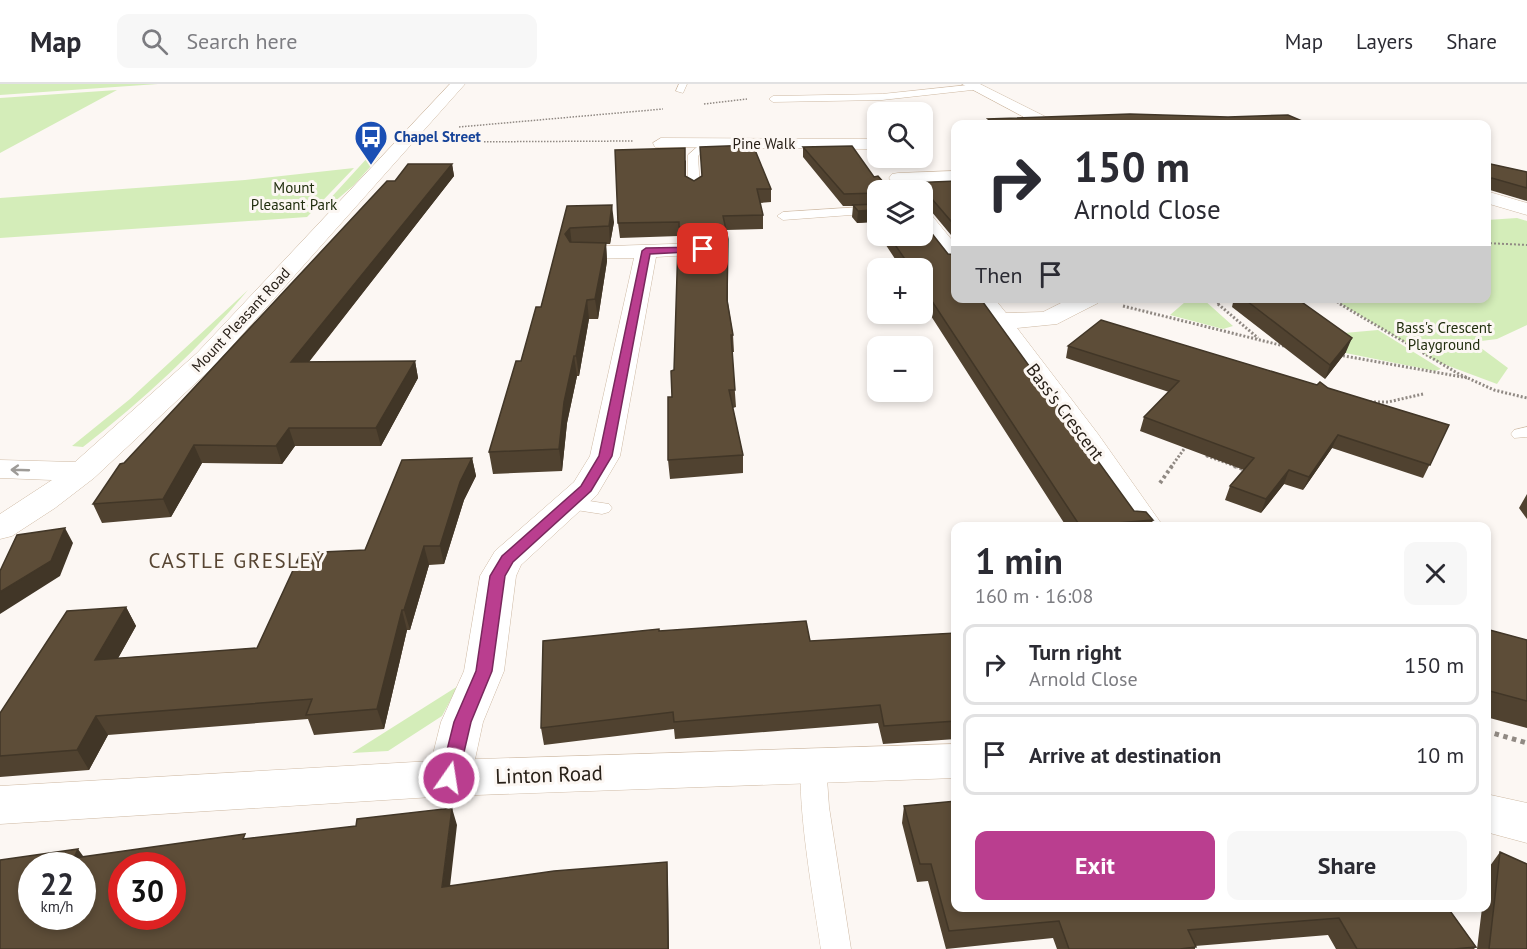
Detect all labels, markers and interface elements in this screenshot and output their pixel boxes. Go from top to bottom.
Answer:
search box [117,14,537,68]
text: Map [30,23,81,60]
icon: search [138,25,171,58]
text: Search here [186,27,297,55]
text: Map [1285,28,1323,55]
text: Layers [1356,28,1413,55]
text: Share [1446,28,1497,55]
map controls [867,102,933,402]
button: search [867,102,933,168]
bus stop icon: Chapel Street [353,119,389,166]
place label: Chapel Street [394,127,482,146]
street label: Pine Walk [733,134,796,153]
text: 150 m [1074,139,1190,194]
icon: right [975,144,1053,222]
park label: Mount Pleasant Park [251,178,338,214]
button: layers [867,180,933,246]
text: Arnold Close [1074,192,1221,226]
pin [677,223,728,274]
icon: arrive [686,232,719,265]
button: + [867,258,933,324]
icon: arrive [1034,258,1067,291]
text: Then [975,261,1022,289]
street label: Mount Pleasant Road [187,263,294,376]
park label: Bass's Crescent Playground [1396,318,1492,354]
button: − [867,336,933,402]
street label: Bass's Crescent [1021,359,1109,465]
one-way arrow [11,464,31,475]
text: 1 min [975,537,1063,584]
button: close [1404,542,1467,605]
district label: CASTLE GRESLEY [149,547,325,574]
text: 160 m · 16:08 [975,583,1093,609]
text: Turn right [1029,638,1121,666]
icon: right [978,648,1011,681]
text: 150 m [1404,651,1464,679]
text: Arnold Close [1029,666,1138,692]
icon: arrive [978,738,1011,771]
text: Arrive at destination [1029,741,1221,769]
text: 10 m [1416,741,1464,769]
position arrow [417,746,481,810]
street label: Linton Road [495,759,603,790]
button: Exit [975,831,1215,900]
button: Share [1227,831,1467,900]
speed limit sign: 30 [108,852,186,930]
text: 22 [40,864,74,903]
text: km/h [41,897,73,916]

